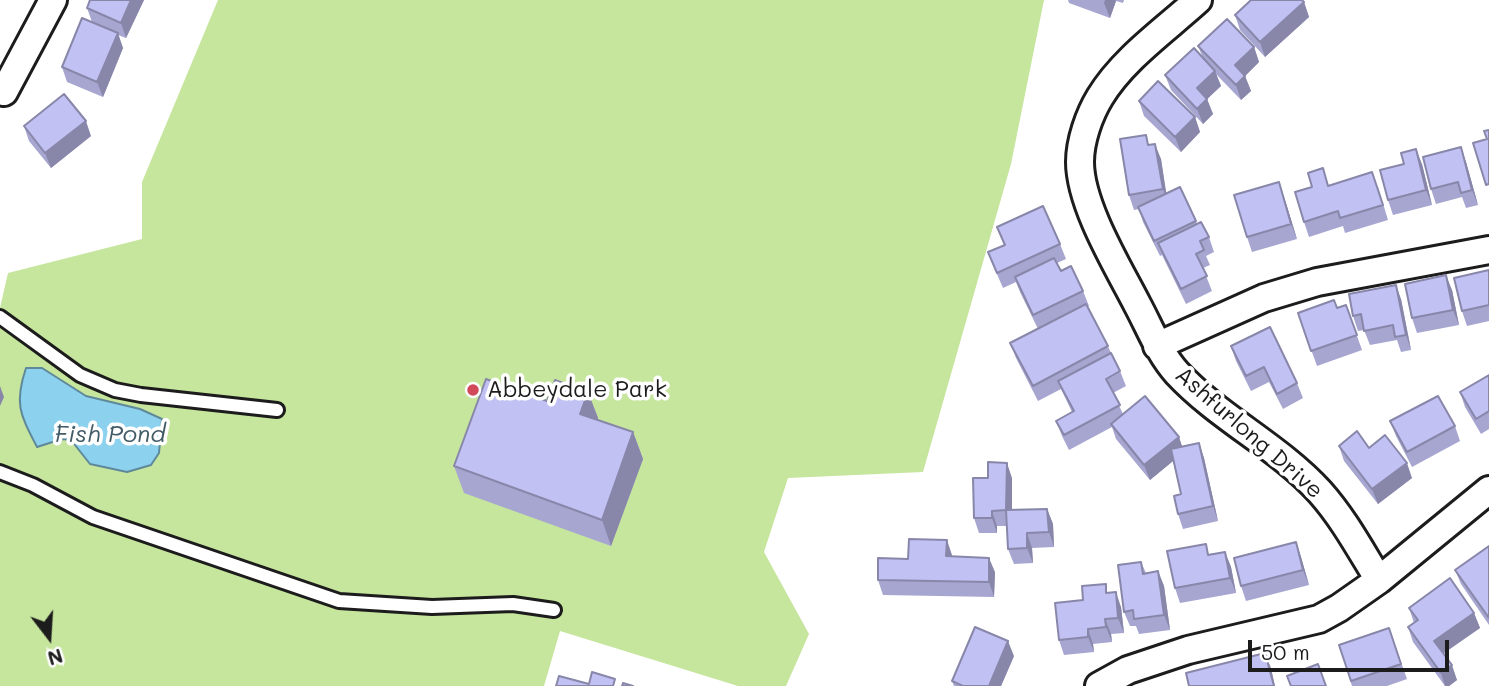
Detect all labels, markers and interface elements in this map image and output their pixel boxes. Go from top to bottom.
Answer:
street label: Ashfurlong Drive [1169,361,1329,505]
place label: Abbeydale Park [487,376,667,404]
marker: Abbeydale Park [465,382,481,398]
water label: Fish Pond [54,421,166,449]
north arrow [14,602,84,672]
scale bar [1251,626,1452,670]
text: 50 m [1261,638,1310,665]
text: N [45,643,66,672]

